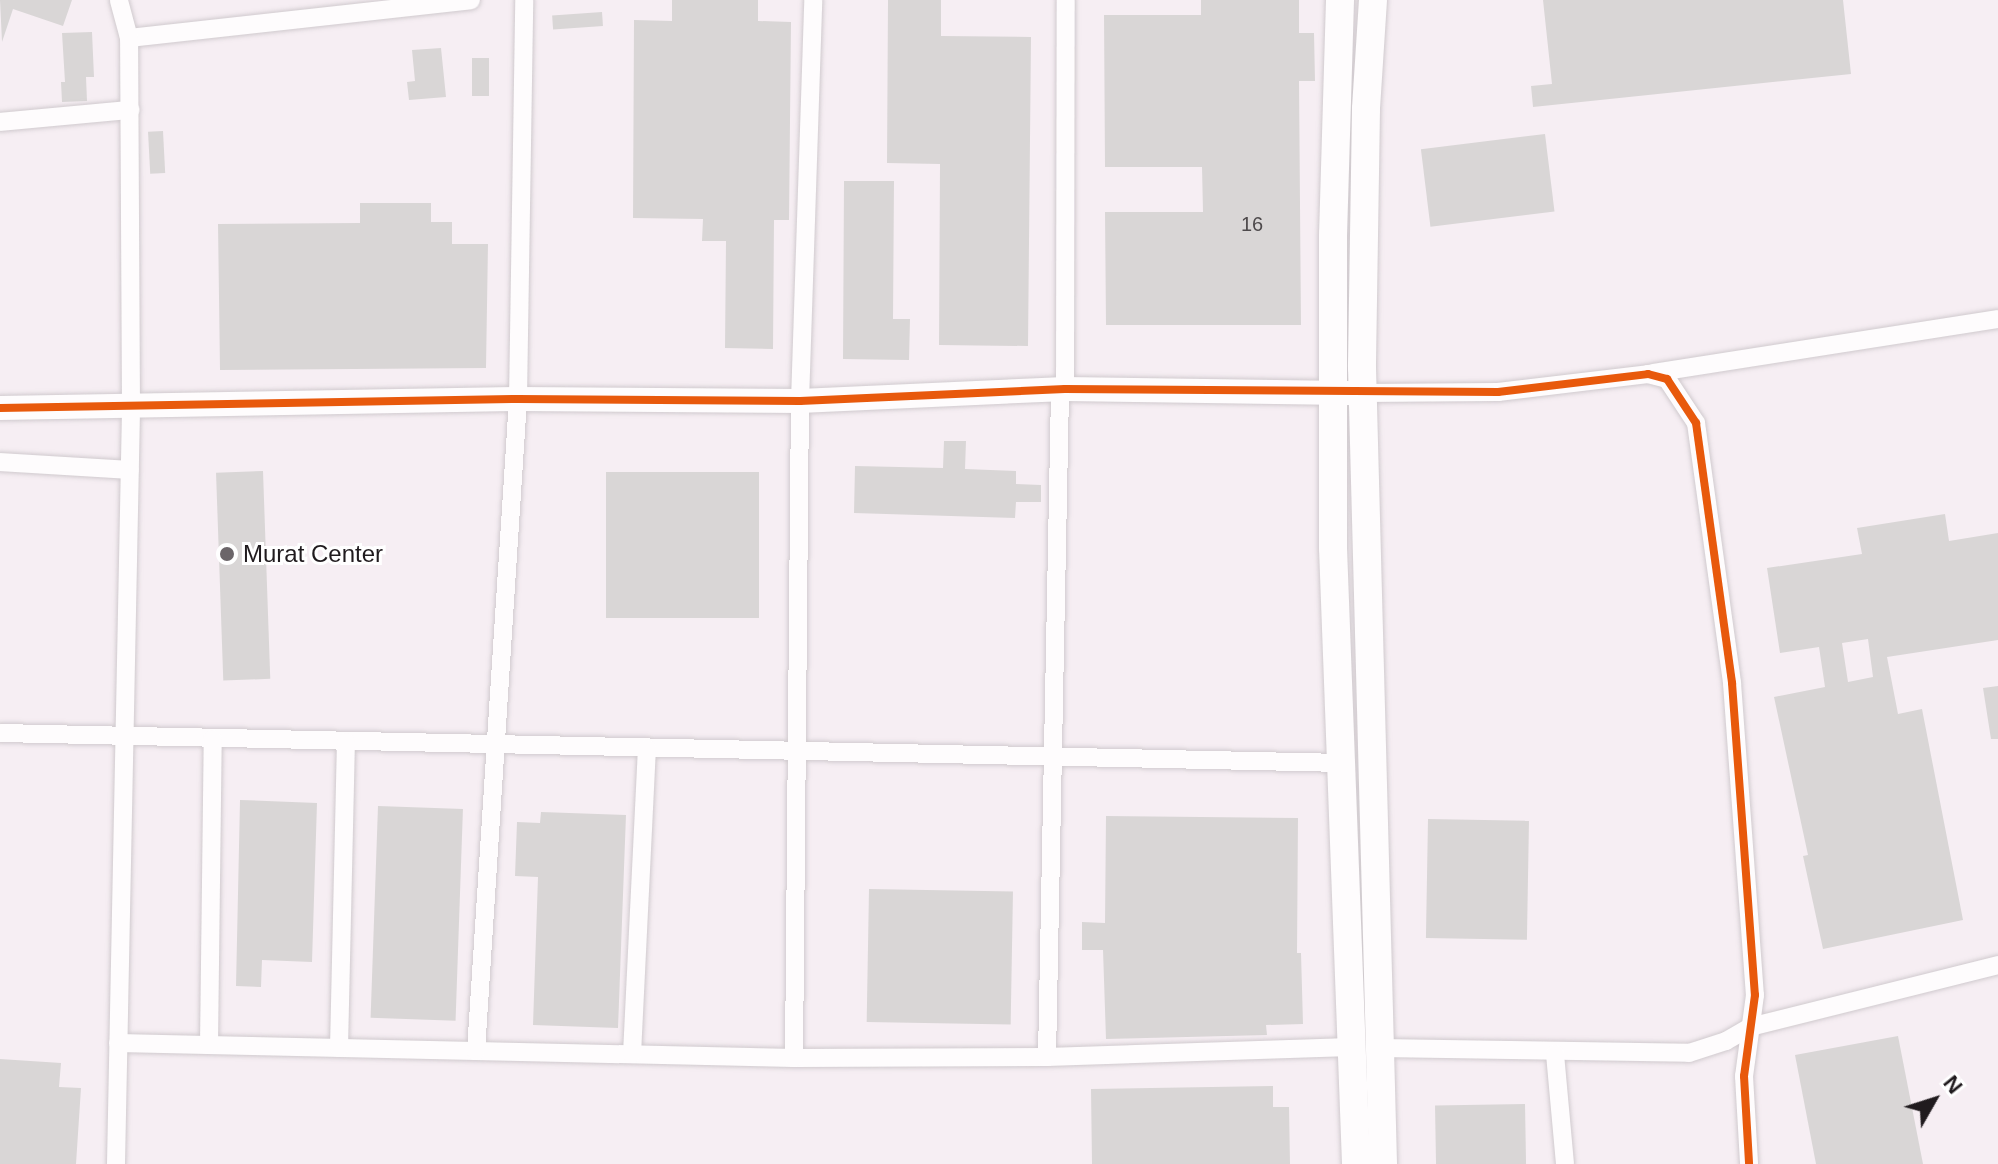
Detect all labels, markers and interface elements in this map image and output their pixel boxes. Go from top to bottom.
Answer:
house number: 16 [1241,212,1263,236]
place label: Murat Center [243,540,383,568]
marker: Murat Center [218,545,236,563]
north arrow [1894,1060,1974,1140]
text: N [1938,1071,1968,1099]

